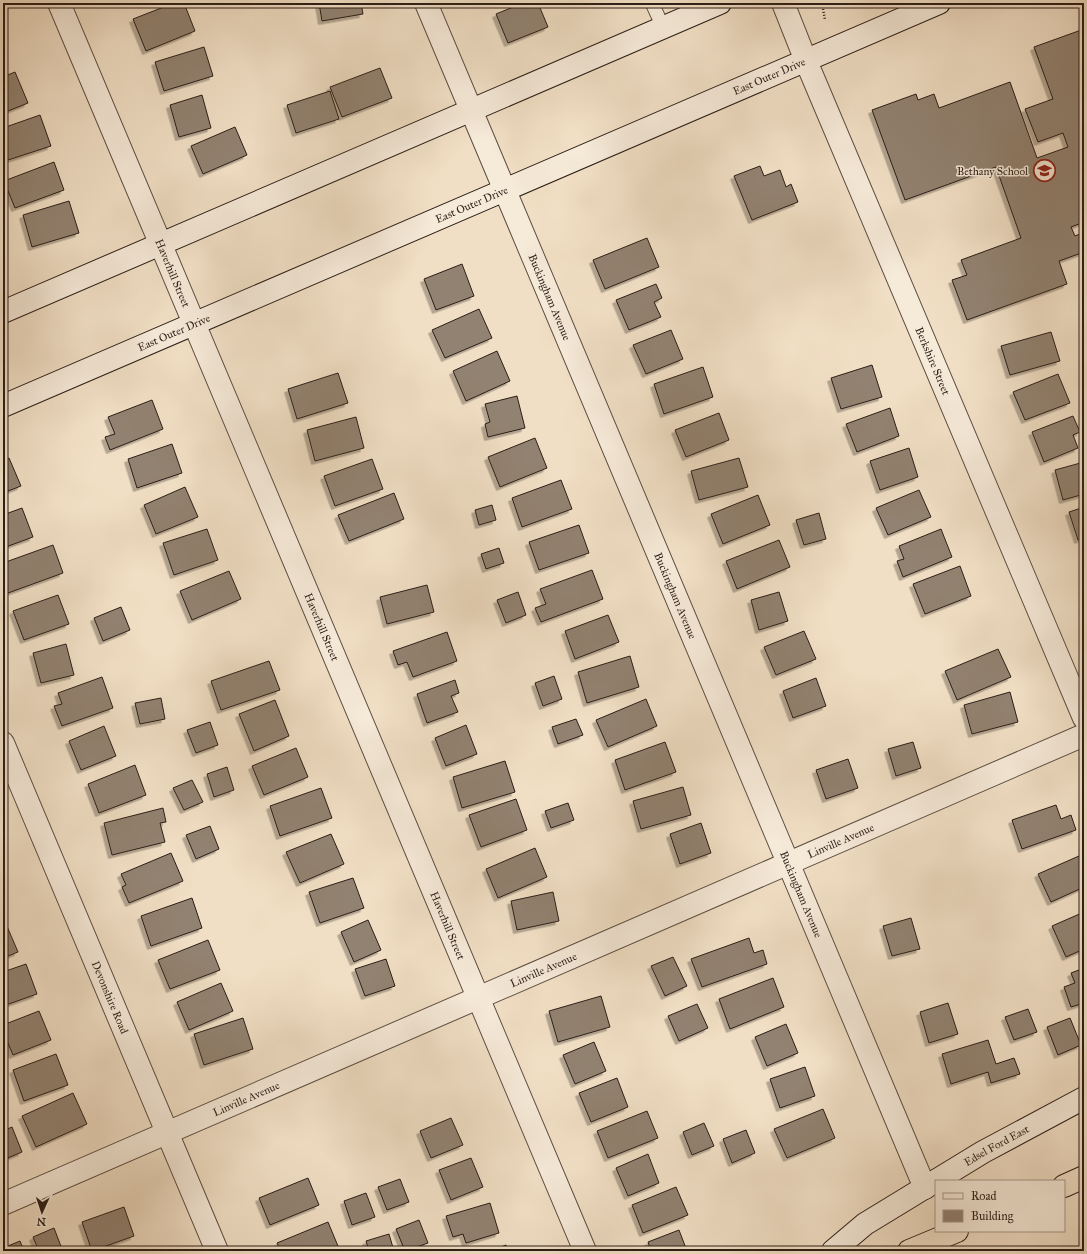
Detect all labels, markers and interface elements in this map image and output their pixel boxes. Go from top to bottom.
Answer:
street label: East Outer Drive [731,55,808,97]
school or university icon: Bethany School [1031,158,1057,184]
place label: Bethany School [957,165,1028,178]
street label: East Outer Drive [433,183,510,226]
street label: Haverhill Street [153,237,193,309]
street label: Buckingham Avenue [526,252,574,343]
street label: East Outer Drive [136,311,212,354]
street label: Berkshire Street [913,325,953,397]
street label: Buckingham Avenue [652,550,700,641]
street label: Haverhill Street [302,591,342,663]
street label: Linville Avenue [805,820,876,861]
street label: Buckingham Avenue [777,849,825,940]
street label: Haverhill Street [428,889,468,962]
street label: Linville Avenue [508,949,579,990]
street label: Devonshire Road [89,959,131,1036]
street label: Linville Avenue [211,1078,282,1119]
street label: Edsel Ford East [961,1122,1031,1169]
legend [935,1180,1065,1232]
text: Road [971,1189,997,1203]
north arrow [22,1192,62,1232]
text: Building [971,1209,1014,1224]
text: N [36,1215,47,1228]

